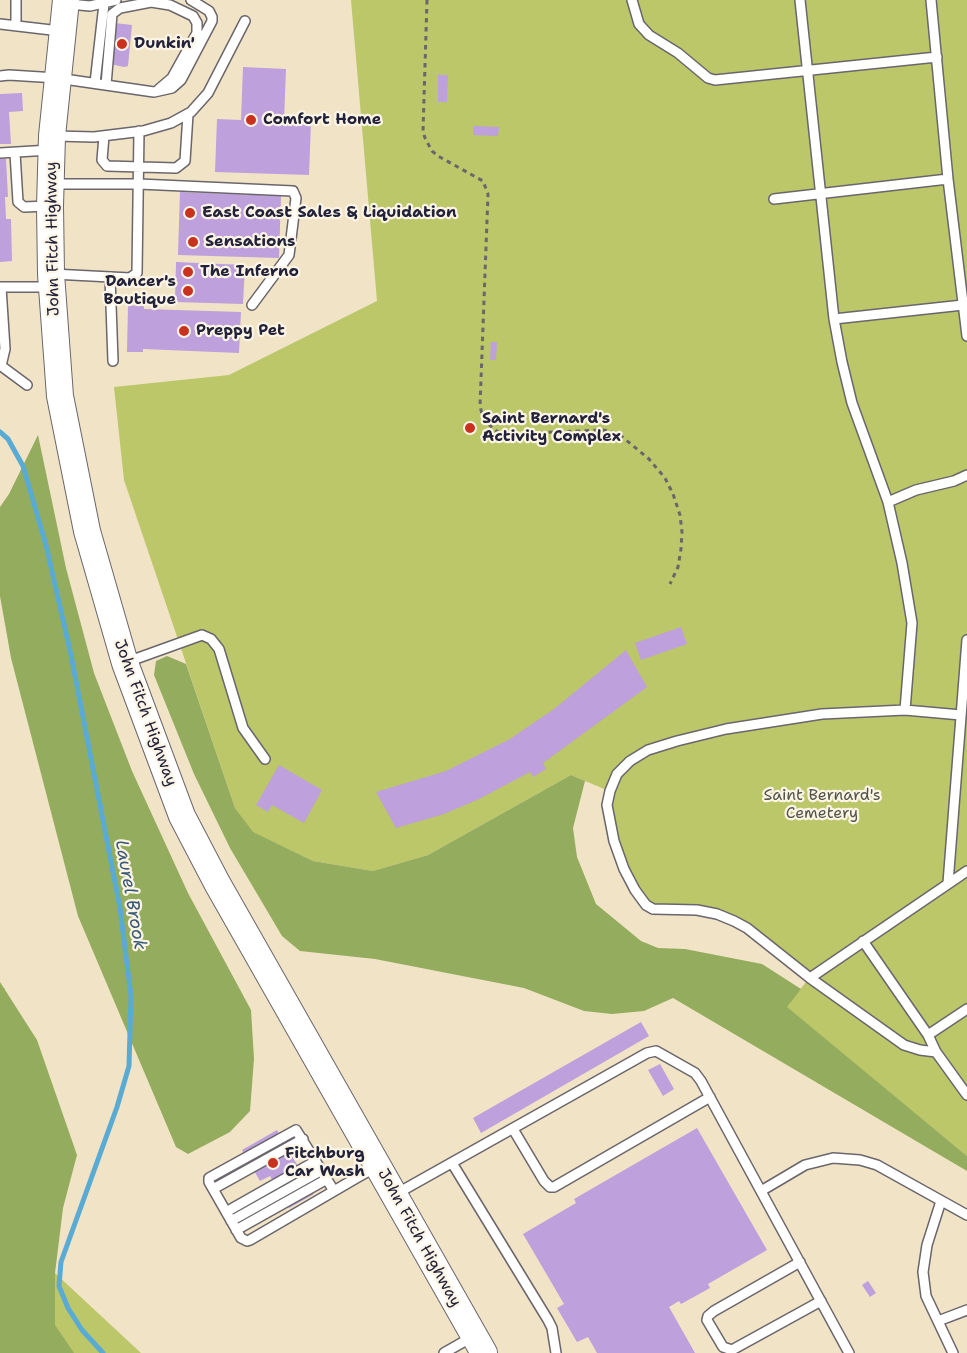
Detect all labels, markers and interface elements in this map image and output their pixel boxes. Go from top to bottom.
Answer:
place label: Dunkin' [134,34,195,54]
marker: Dunkin' [115,37,129,51]
place label: Comfort Home [263,110,381,130]
marker: Comfort Home [244,113,258,127]
street label: John Fitch Highway [42,161,64,317]
place label: East Coast Sales & Liquidation [202,203,457,223]
marker: East Coast Sales & Liquidation [183,206,197,220]
place label: Sensations [205,232,296,252]
marker: Sensations [186,235,200,249]
place label: The Inferno [200,262,299,282]
marker: The Inferno [181,265,195,279]
place label: Dancer's Boutique [104,272,176,310]
marker: Dancer's Boutique [181,284,195,298]
place label: Preppy Pet [196,321,285,341]
marker: Preppy Pet [177,324,191,338]
place label: Saint Bernard's Activity Complex [482,409,621,447]
marker: Saint Bernard's Activity Complex [463,421,477,435]
street label: John Fitch Highway [110,637,180,789]
park label: Saint Bernard's Cemetery [763,786,881,824]
water label: Laurel Brook [110,838,150,952]
place label: Fitchburg Car Wash [285,1144,365,1182]
marker: Fitchburg Car Wash [266,1156,280,1170]
street label: John Fitch Highway [373,1166,465,1310]

